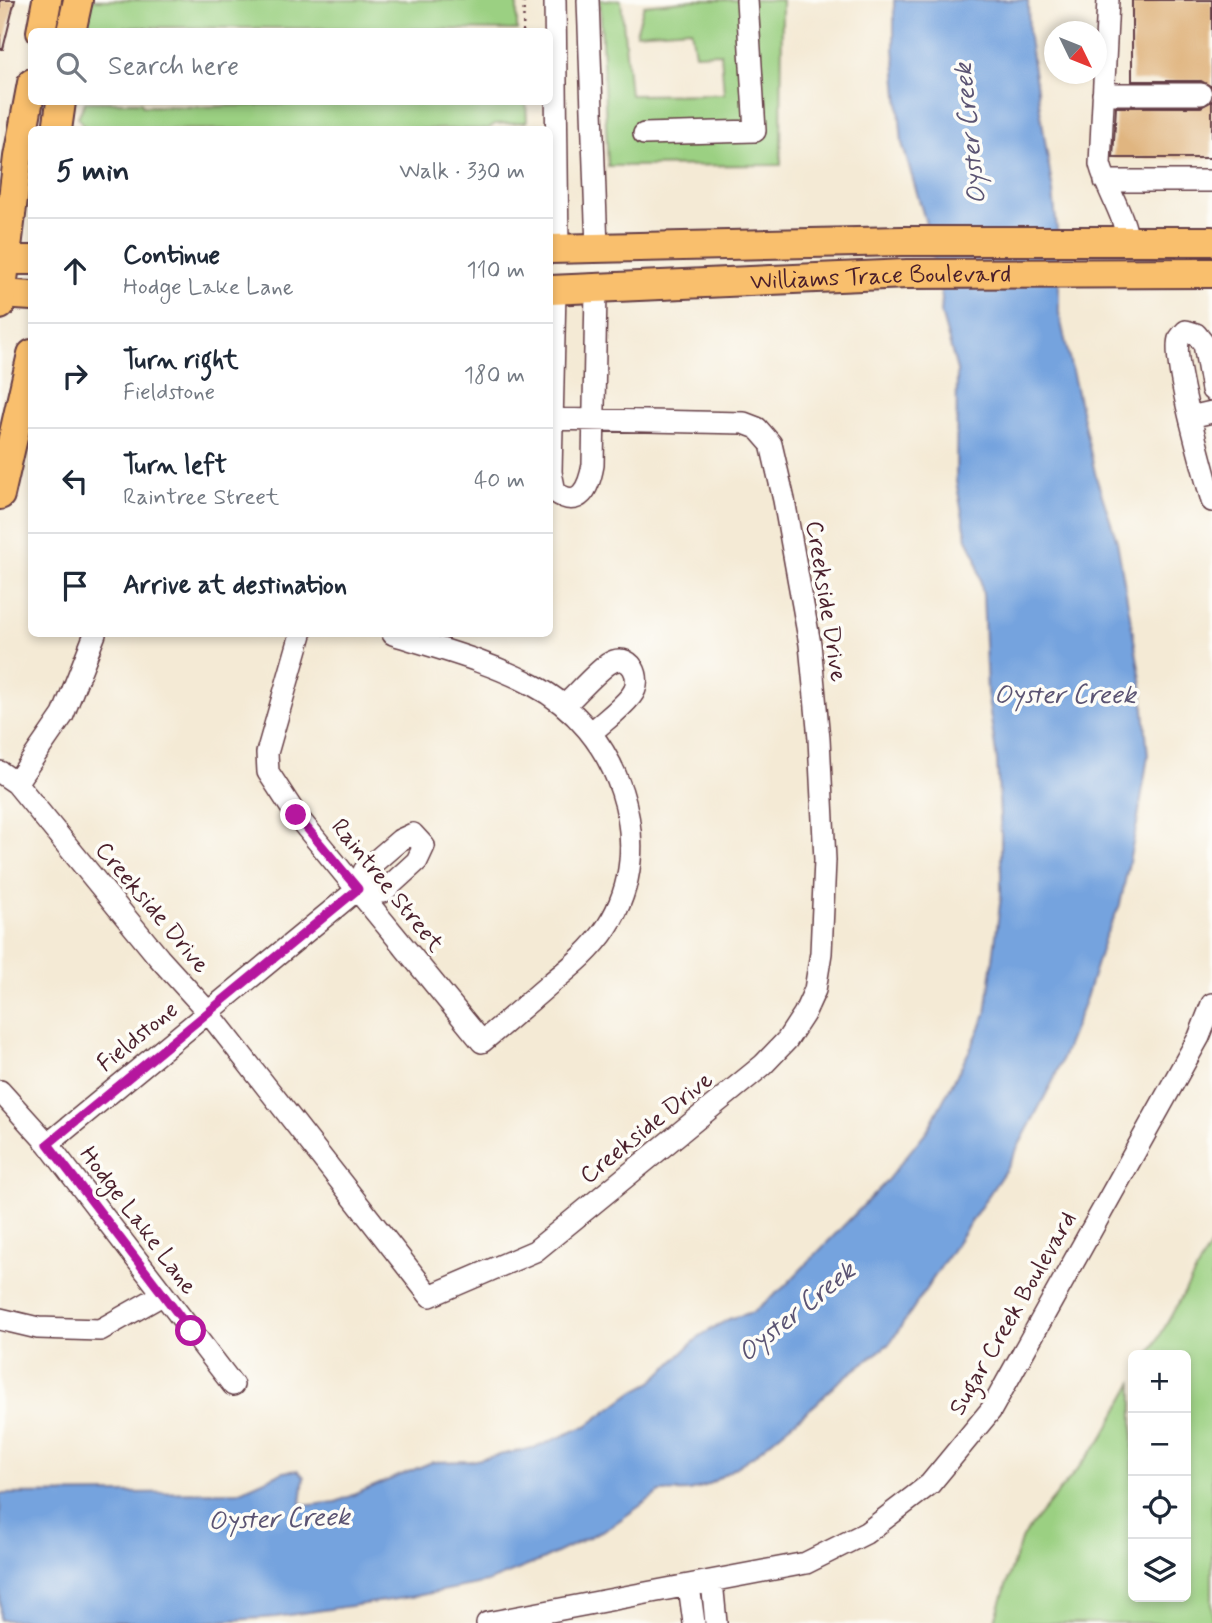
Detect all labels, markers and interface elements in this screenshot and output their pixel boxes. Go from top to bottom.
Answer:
north arrow [1044,21,1107,84]
search box [28,28,553,105]
icon: search [52,48,90,86]
text: Search here [108,50,239,84]
water label: Oyster Creek [946,60,995,206]
text: 5 min [56,152,130,191]
text: Walk · 330 m [399,157,525,187]
text: Continue [123,239,220,273]
icon: ahead [56,252,94,290]
text: 110 m [466,256,525,286]
street label: Williams Trace Boulevard [750,260,1011,298]
text: Hodge Lake Lane [123,273,294,303]
text: Turn right [123,344,239,378]
icon: right [56,357,94,395]
text: 180 m [464,361,525,391]
text: Fieldstone [123,378,215,408]
text: Turn left [123,449,227,483]
icon: left [56,462,94,500]
text: 40 m [474,466,525,496]
text: Raintree Street [123,483,279,513]
street label: Creekside Drive [797,518,854,684]
icon: arrive [56,567,94,605]
text: Arrive at destination [123,569,347,603]
water label: Oyster Creek [994,679,1138,713]
route end [280,799,311,830]
street label: Raintree Street [323,813,450,959]
street label: Creekside Drive [88,836,216,980]
street label: Fieldstone [91,995,185,1079]
street label: Creekside Drive [574,1065,720,1191]
street label: Hodge Lake Lane [70,1140,204,1303]
street label: Sugar Creek Boulevard [942,1206,1087,1423]
water label: Oyster Creek [731,1254,865,1370]
route start [175,1315,206,1346]
map controls [1128,1350,1191,1602]
button: + [1128,1350,1191,1413]
button: − [1128,1413,1191,1476]
button: locate [1128,1476,1191,1539]
water label: Oyster Creek [208,1500,352,1539]
button: layers [1128,1539,1191,1602]

